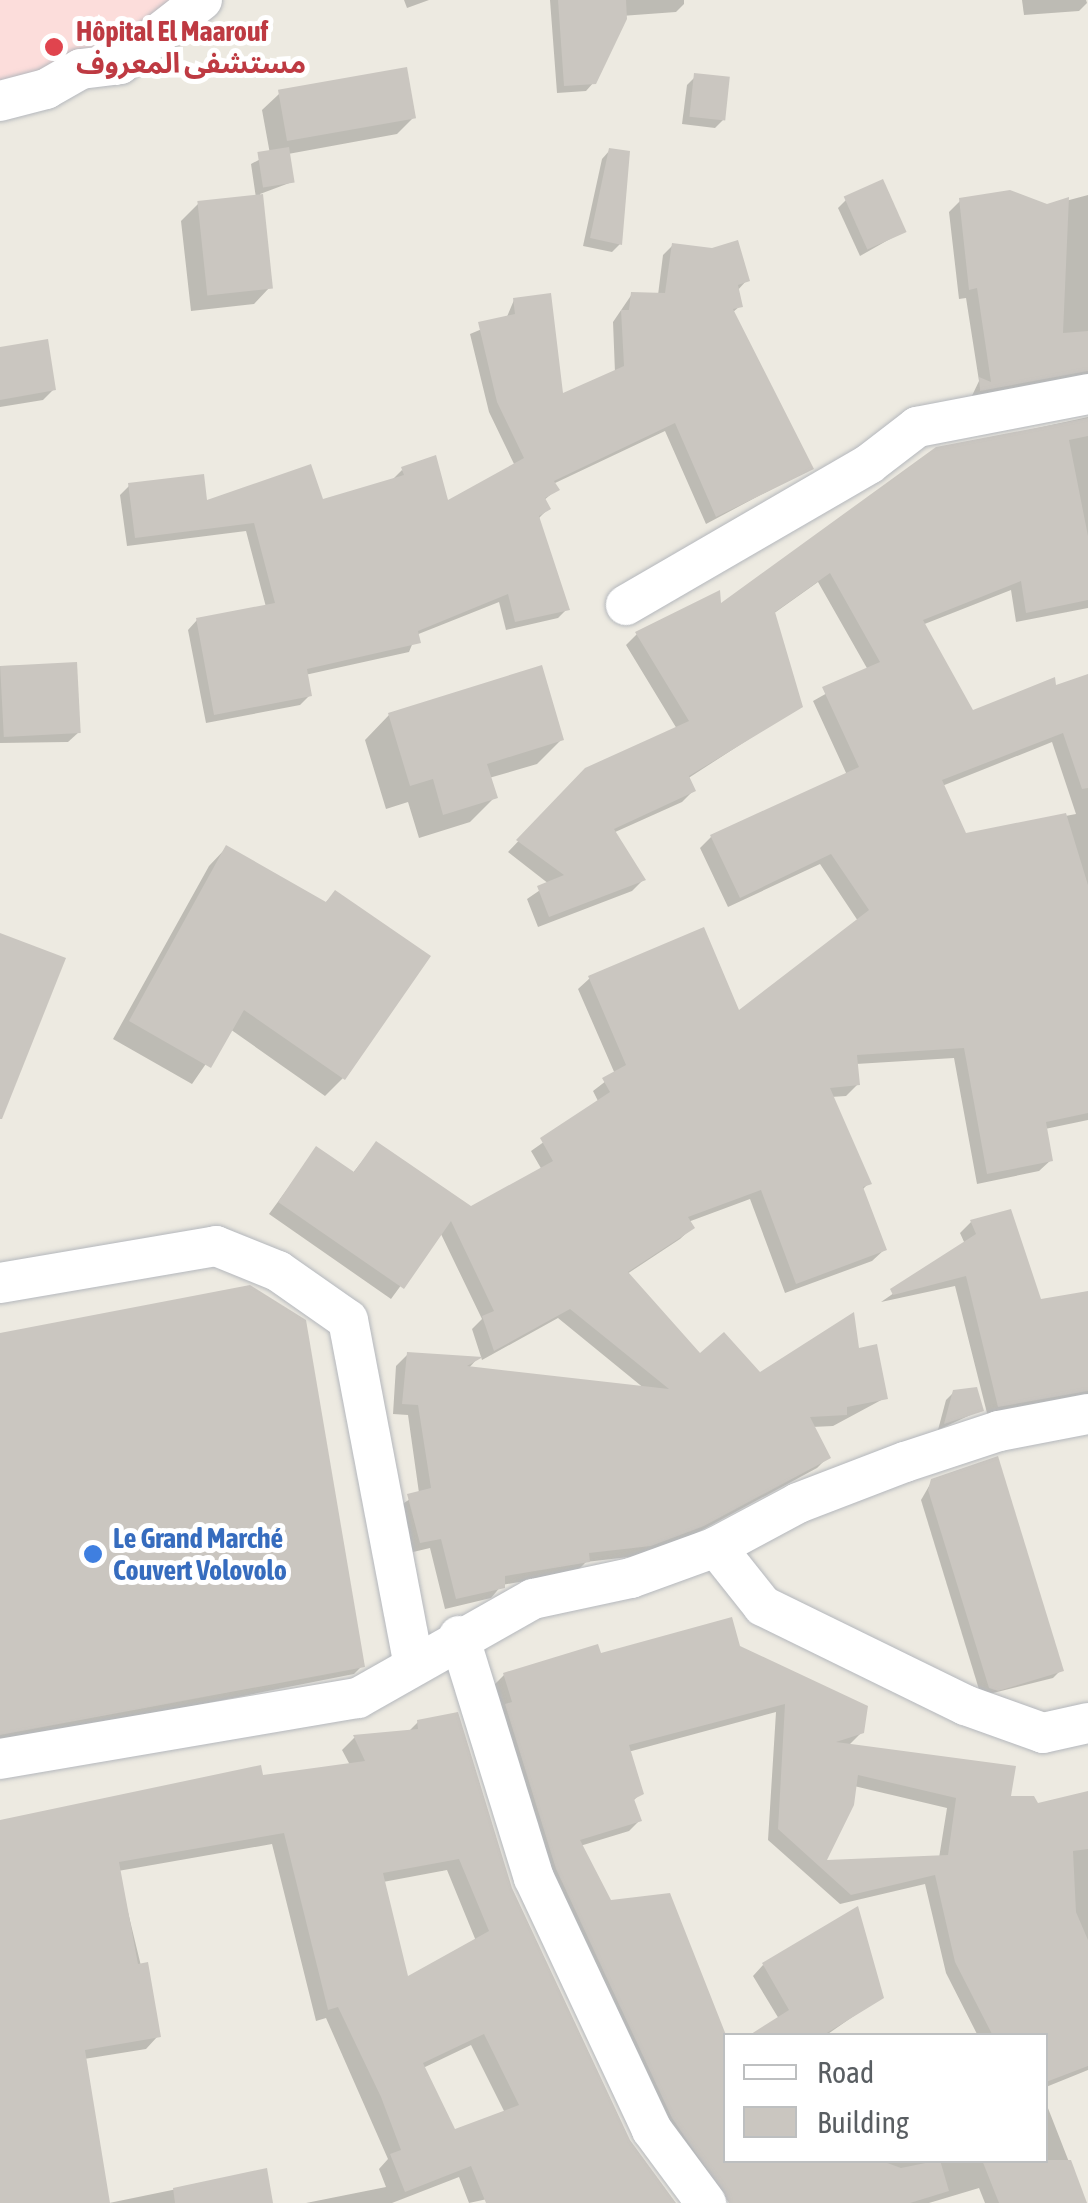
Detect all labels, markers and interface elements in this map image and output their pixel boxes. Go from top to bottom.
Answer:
place label: Hôpital El Maarouf مستشفى المعروف [76,14,306,80]
marker: Hôpital El Maarouf مستشفى المعروف [41,34,67,60]
place label: Le Grand Marché Couvert Volovolo [113,1521,287,1587]
marker: Le Grand Marché Couvert Volovolo [82,1543,104,1565]
legend [723,2033,1048,2163]
text: Road [817,2055,874,2089]
text: Building [817,2105,909,2139]

